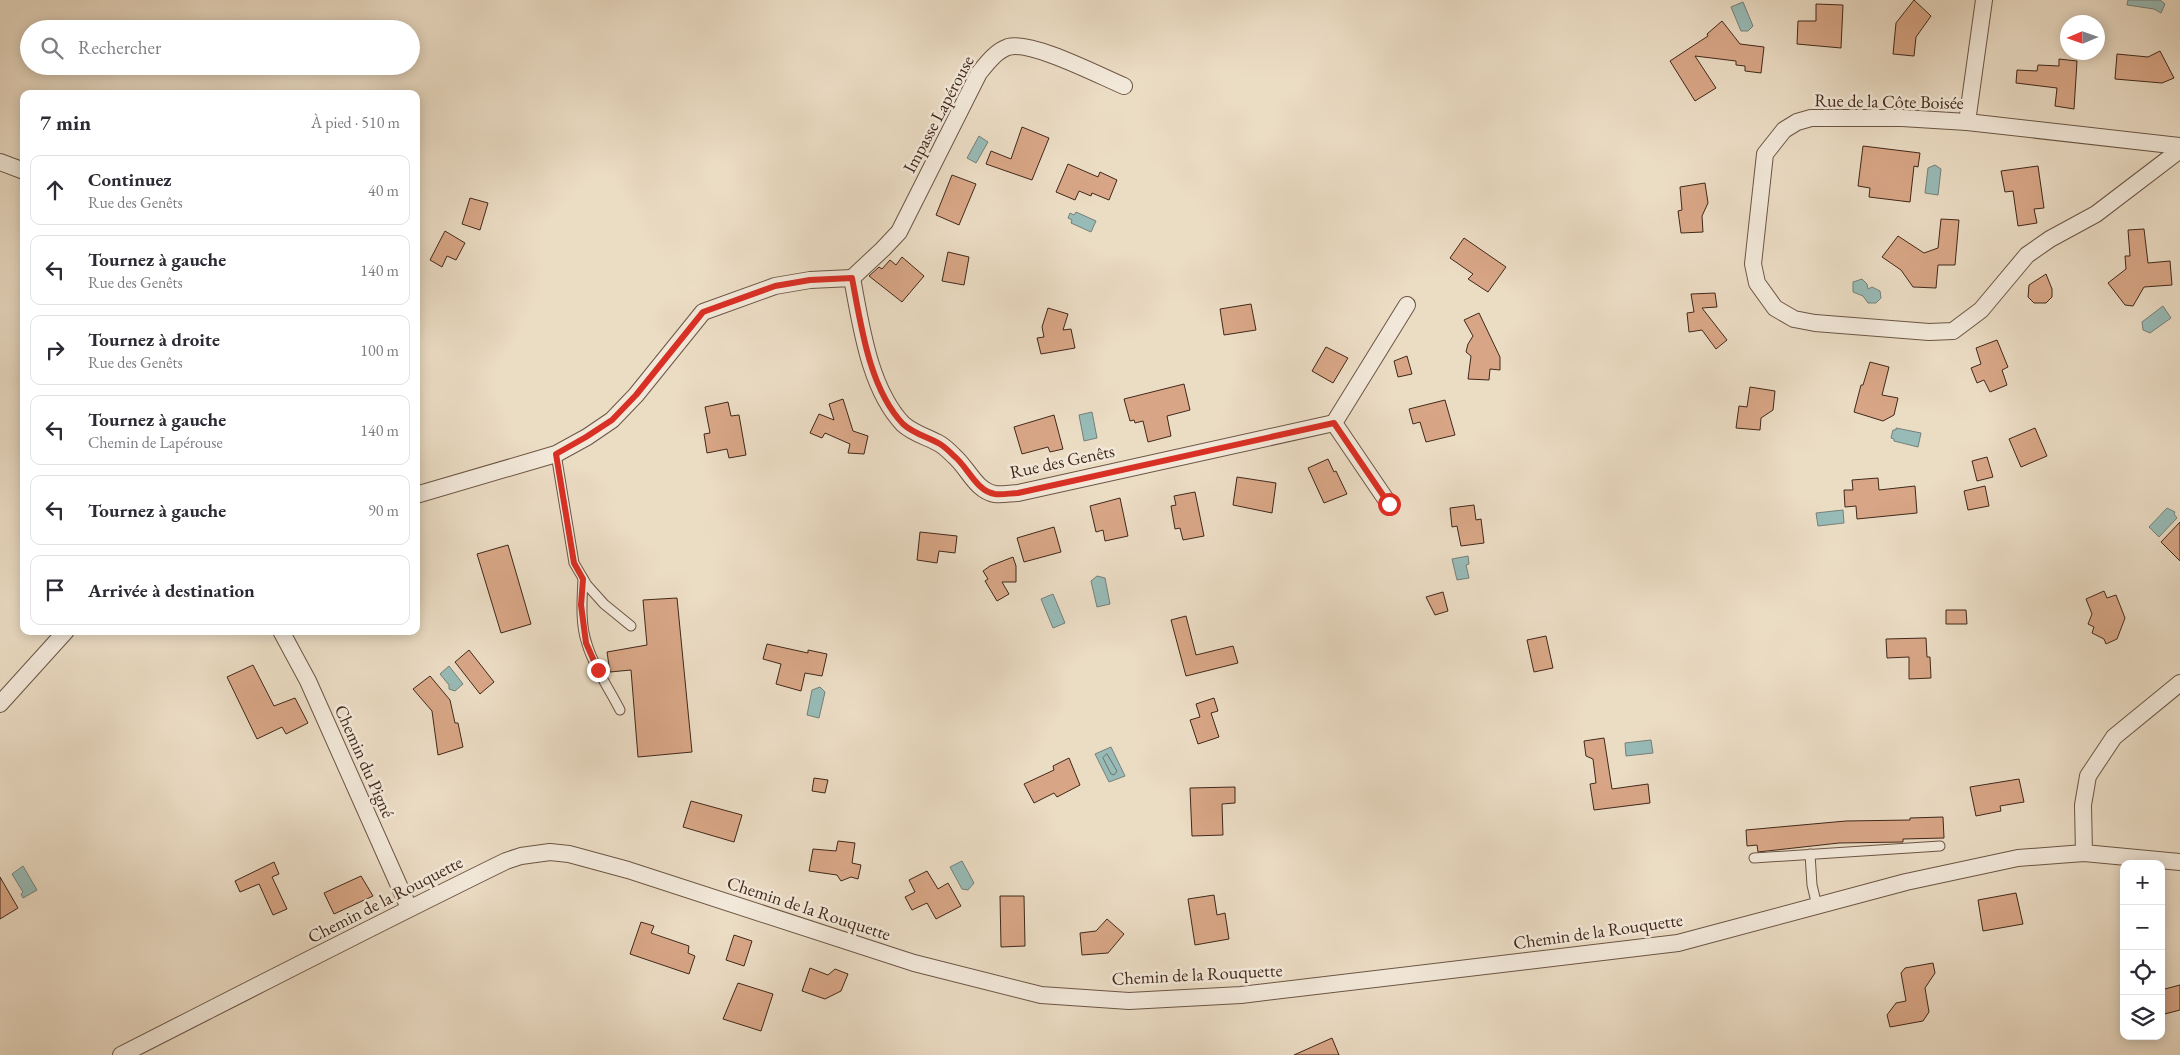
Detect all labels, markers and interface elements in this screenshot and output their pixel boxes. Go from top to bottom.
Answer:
north arrow [2060,15,2105,60]
search box [20,20,420,75]
icon: search [38,34,66,62]
text: Rechercher [78,35,161,60]
street label: Impasse Lapérouse [897,51,979,177]
street label: Rue de la Côte Boisée [1814,88,1964,114]
text: 7 min [40,109,91,136]
text: À pied · 510 m [311,112,400,133]
text: Continuez [88,167,172,192]
icon: ahead [41,176,69,204]
text: 40 m [368,180,399,201]
text: Rue des Genêts [88,192,183,213]
text: Tournez à gauche [88,247,226,272]
icon: left [41,256,69,284]
text: 140 m [360,260,399,281]
text: Rue des Genêts [88,272,183,293]
text: Tournez à droite [88,327,220,352]
icon: right [41,336,69,364]
text: 100 m [360,340,399,361]
text: Rue des Genêts [88,352,183,373]
text: Tournez à gauche [88,407,226,432]
icon: left [41,416,69,444]
text: 140 m [360,420,399,441]
text: Chemin de Lapérouse [88,432,223,453]
street label: Rue des Genêts [1007,439,1117,483]
route start [1378,493,1401,516]
icon: left [41,496,69,524]
text: Tournez à gauche [88,498,226,523]
text: 90 m [368,500,399,521]
icon: arrive [41,576,69,604]
text: Arrivée à destination [88,578,255,603]
route end [587,659,610,682]
street label: Chemin du Pigné [330,701,400,821]
street label: Chemin de la Rouquette [304,850,466,948]
map controls [2120,860,2165,1040]
button: + [2120,860,2165,905]
street label: Chemin de la Rouquette [724,871,894,945]
button: − [2120,905,2165,950]
street label: Chemin de la Rouquette [1512,908,1684,954]
button: locate [2120,950,2165,995]
street label: Chemin de la Rouquette [1111,958,1283,990]
button: layers [2120,995,2165,1040]

